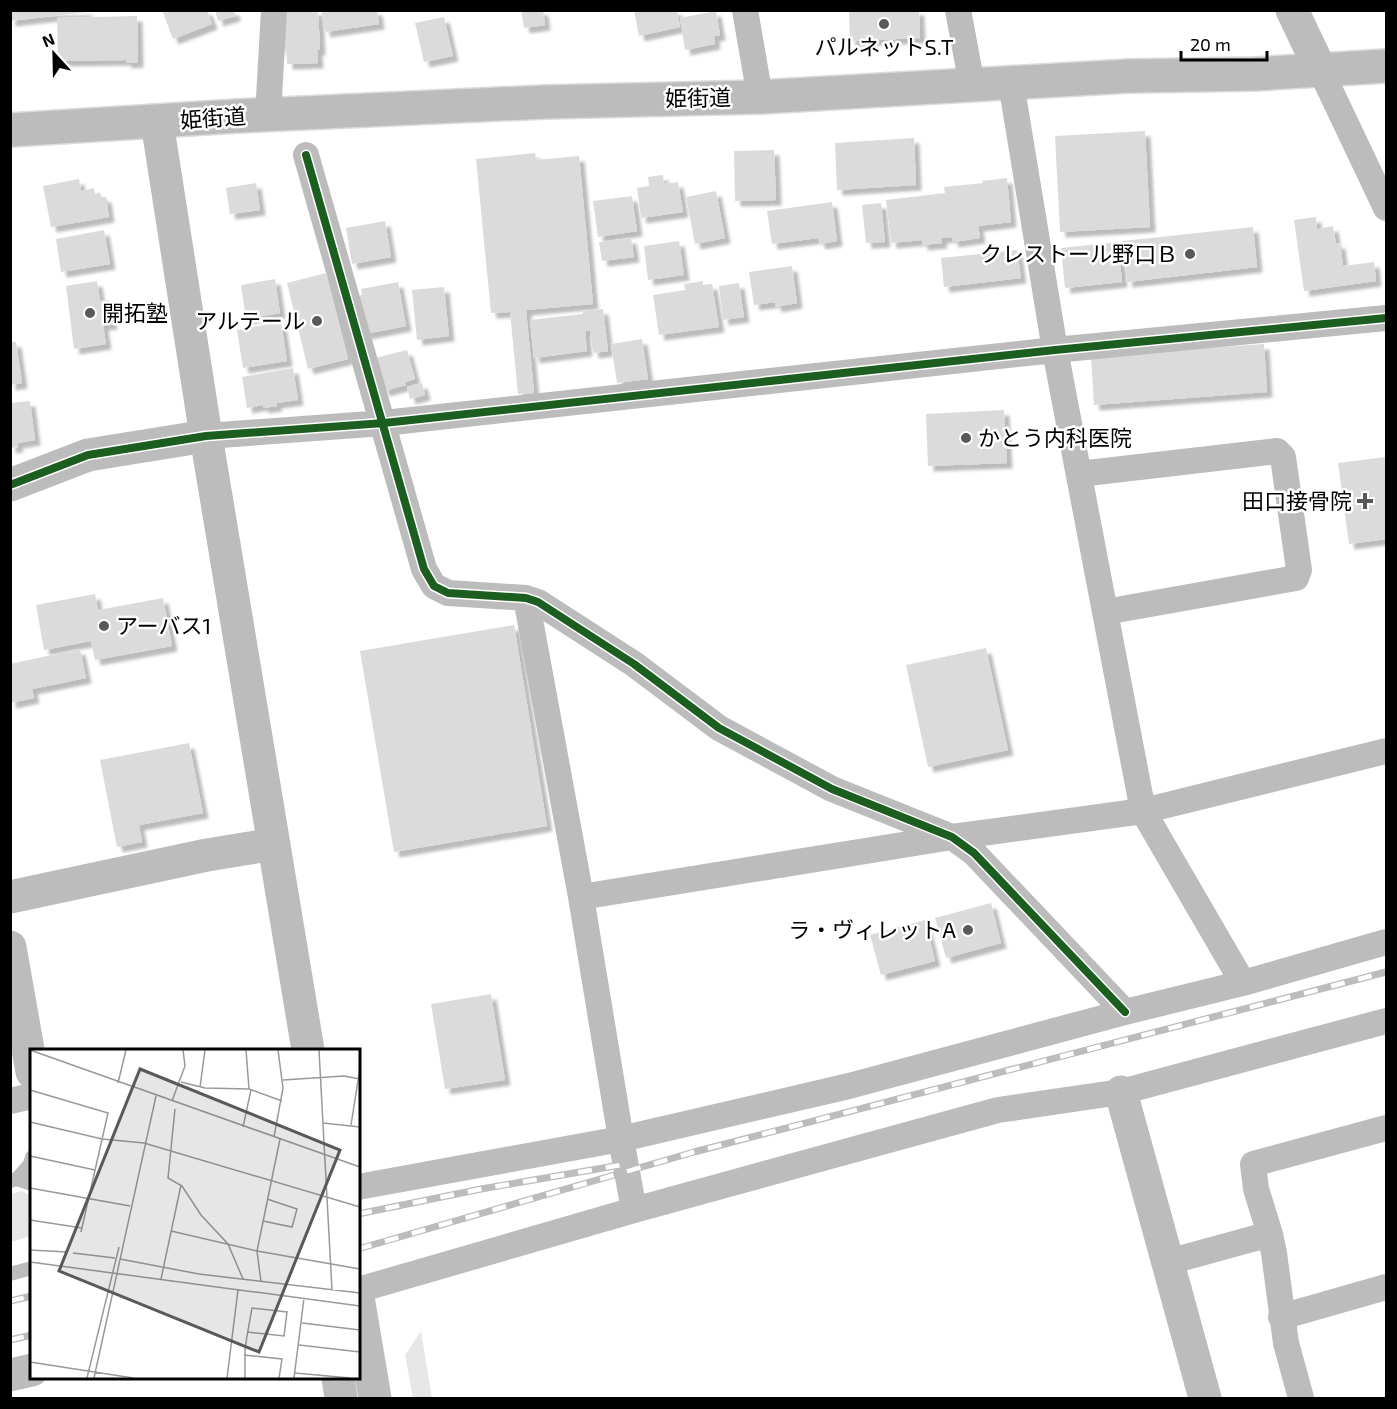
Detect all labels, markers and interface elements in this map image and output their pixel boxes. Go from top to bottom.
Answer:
marker: パルネットS.T [877,17,891,31]
north arrow [24,24,84,84]
scale bar [1181,24,1266,62]
text: N [39,29,57,51]
place label: パルネットS.T [815,33,954,59]
text: 20 m [1190,33,1231,55]
street label: 姫街道 [665,83,731,111]
street label: 姫街道 [179,102,247,132]
place label: クレストール野口Ｂ [980,240,1178,266]
marker: クレストール野口Ｂ [1183,247,1197,261]
place label: 開拓塾 [102,299,168,325]
marker: 開拓塾 [83,306,97,320]
place label: アルテール [195,307,305,333]
marker: アルテール [310,314,324,328]
place label: かとう内科医院 [978,424,1132,450]
marker: かとう内科医院 [959,431,973,445]
place label: 田口接骨院 [1242,487,1352,513]
marker: 田口接骨院 [1356,492,1374,510]
place label: アーバス1 [116,612,211,638]
marker: アーバス1 [97,619,111,633]
place label: ラ・ヴィレットA [788,916,956,942]
marker: ラ・ヴィレットA [961,923,975,937]
inset map [30,1049,360,1379]

